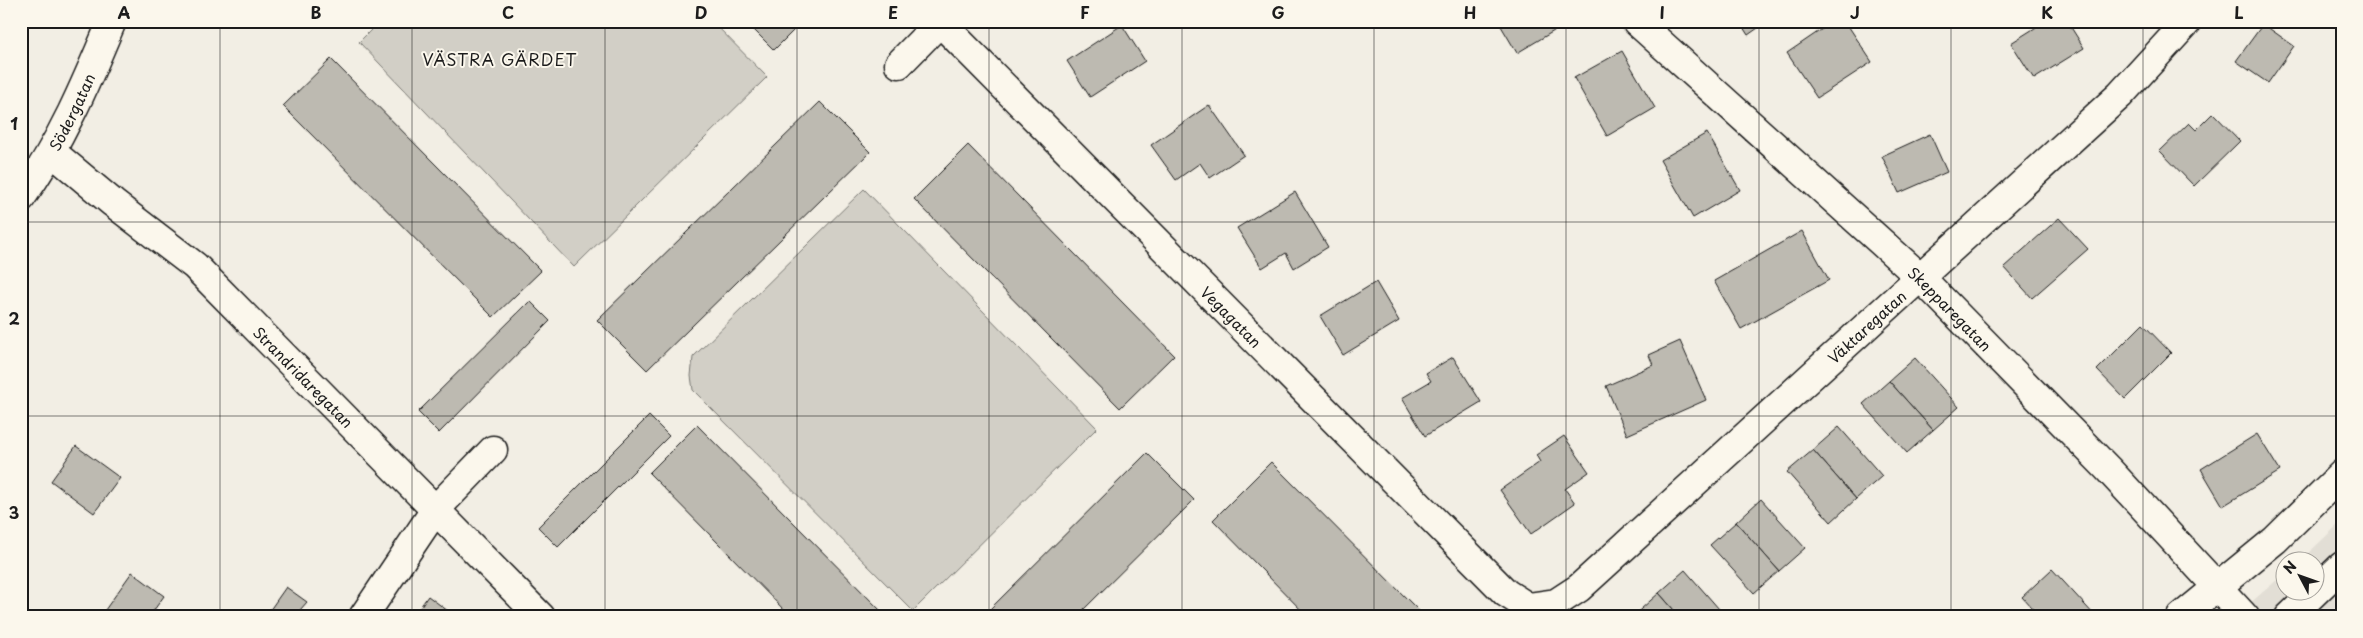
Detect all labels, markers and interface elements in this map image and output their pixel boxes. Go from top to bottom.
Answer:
text: A [118,0,131,24]
text: B [311,0,322,24]
text: C [502,0,514,24]
text: D [695,0,707,24]
text: E [888,0,898,24]
text: F [1080,0,1090,24]
text: G [1271,0,1285,24]
text: H [1464,0,1476,24]
text: I [1659,0,1665,24]
text: J [1850,0,1860,24]
text: K [2041,0,2053,24]
text: L [2234,0,2244,24]
district label: VÄSTRA GÄRDET [423,47,577,71]
street label: Södergatan [42,69,100,155]
text: 1 [10,111,18,135]
street label: Skepparegatan [1904,261,1998,356]
street label: Vegagatan [1196,281,1268,352]
street label: Väktaregatan [1822,284,1911,368]
text: 2 [8,306,20,330]
street label: Strandridaregatan [248,320,359,432]
text: 3 [9,500,19,524]
north arrow [2276,550,2326,600]
text: N [2278,556,2301,578]

